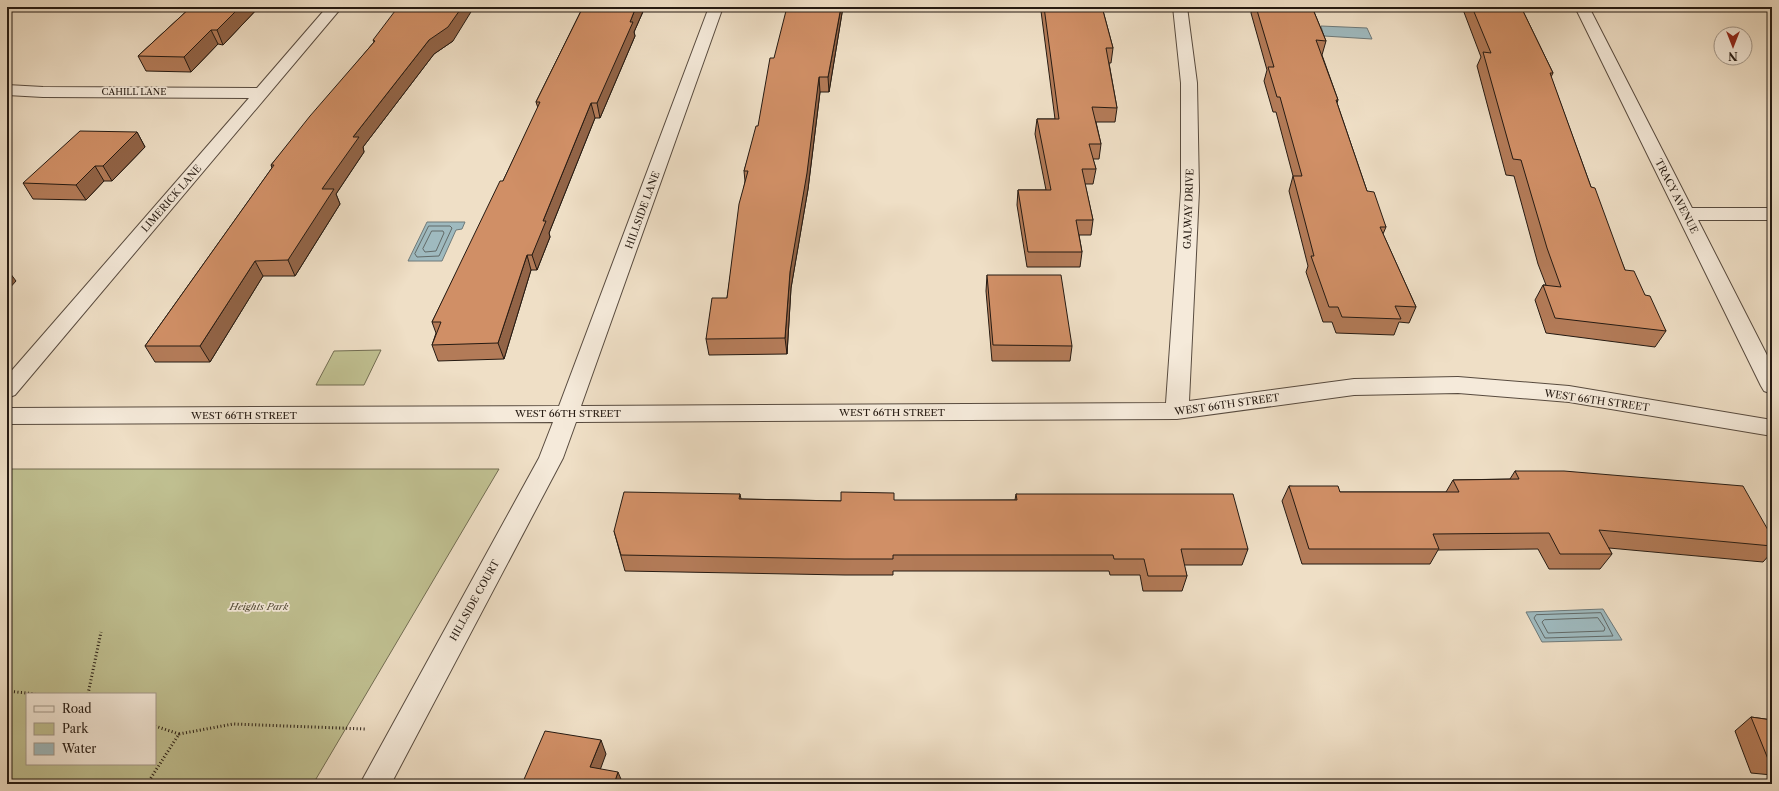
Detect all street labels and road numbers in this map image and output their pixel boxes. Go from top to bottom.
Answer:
street label: CAHILL LANE [102,86,166,97]
street label: TRACY AVENUE [1652,157,1701,236]
street label: LIMERICK LANE [138,162,204,235]
street label: GALWAY DRIVE [1181,168,1196,249]
street label: HILLSIDE LANE [622,169,663,251]
street label: WEST 66TH STREET [1543,387,1651,414]
street label: WEST 66TH STREET [1173,391,1281,418]
street label: WEST 66TH STREET [838,406,946,419]
street label: WEST 66TH STREET [514,407,622,420]
street label: WEST 66TH STREET [190,409,298,422]
street label: HILLSIDE COURT [447,557,502,643]

